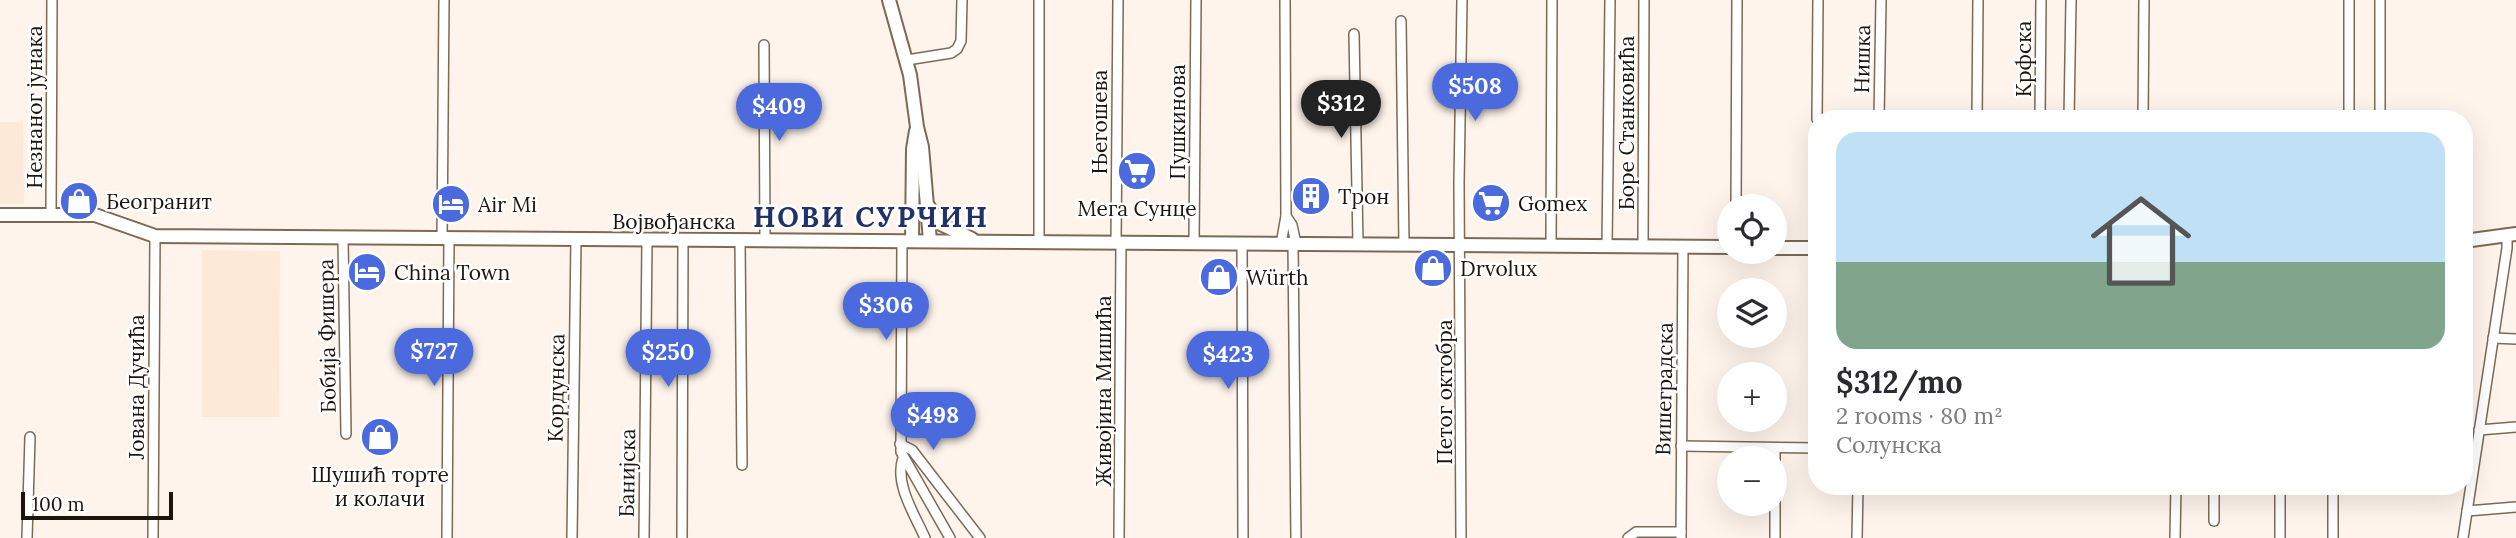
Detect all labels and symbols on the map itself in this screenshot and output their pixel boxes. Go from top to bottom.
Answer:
street label: Крфска [2010,21,2037,97]
street label: Нишка [1848,24,1876,94]
street label: Незнаног јунака [21,25,48,189]
street label: Боре Станковића [1613,35,1640,210]
street label: Пушкинова [1164,64,1191,180]
pin: $508 [1434,64,1516,123]
street label: Његошева [1086,69,1113,174]
pin: $312 [1300,80,1382,140]
pin: $409 [738,83,820,143]
supermarket icon: Мега Сунце [1116,150,1158,192]
building icon: Трон [1290,175,1332,217]
shop icon: Београнит [58,180,100,222]
supermarket icon: Gomex [1470,182,1512,224]
hotel icon: Air Mi [430,183,472,225]
place label: Трон [1338,183,1389,210]
place label: Београнит [106,188,212,215]
place label: Gomex [1518,190,1587,217]
place label: Air Mi [477,191,537,218]
place label: Мега Сунце [1077,195,1197,222]
district label: НОВИ СУРЧИН [753,199,989,235]
street label: Војвођанска [612,208,736,235]
shop icon: Drvolux [1412,247,1454,289]
hotel icon: China Town [346,251,388,293]
place label: Drvolux [1460,255,1537,282]
shop icon: Würth [1198,256,1240,298]
street label: Бобија Фишера [312,258,342,413]
place label: China Town [394,259,511,286]
place label: Würth [1246,264,1309,291]
pin: $306 [845,282,927,342]
street label: Живојина Мишића [1090,295,1117,487]
street label: Јована Дучића [123,314,150,461]
street label: Петог октобра [1431,319,1458,465]
street label: Вишеградска [1649,322,1679,456]
pin: $727 [393,328,475,388]
pin: $250 [627,330,709,389]
pin: $423 [1187,332,1269,391]
street label: Кордунска [542,333,570,443]
pin: $498 [892,392,974,452]
shop icon: Шушић торте и колачи [359,416,401,458]
street label: Банијска [613,428,641,518]
place label: Шушић торте и колачи [311,461,449,512]
scale bar [21,489,173,521]

